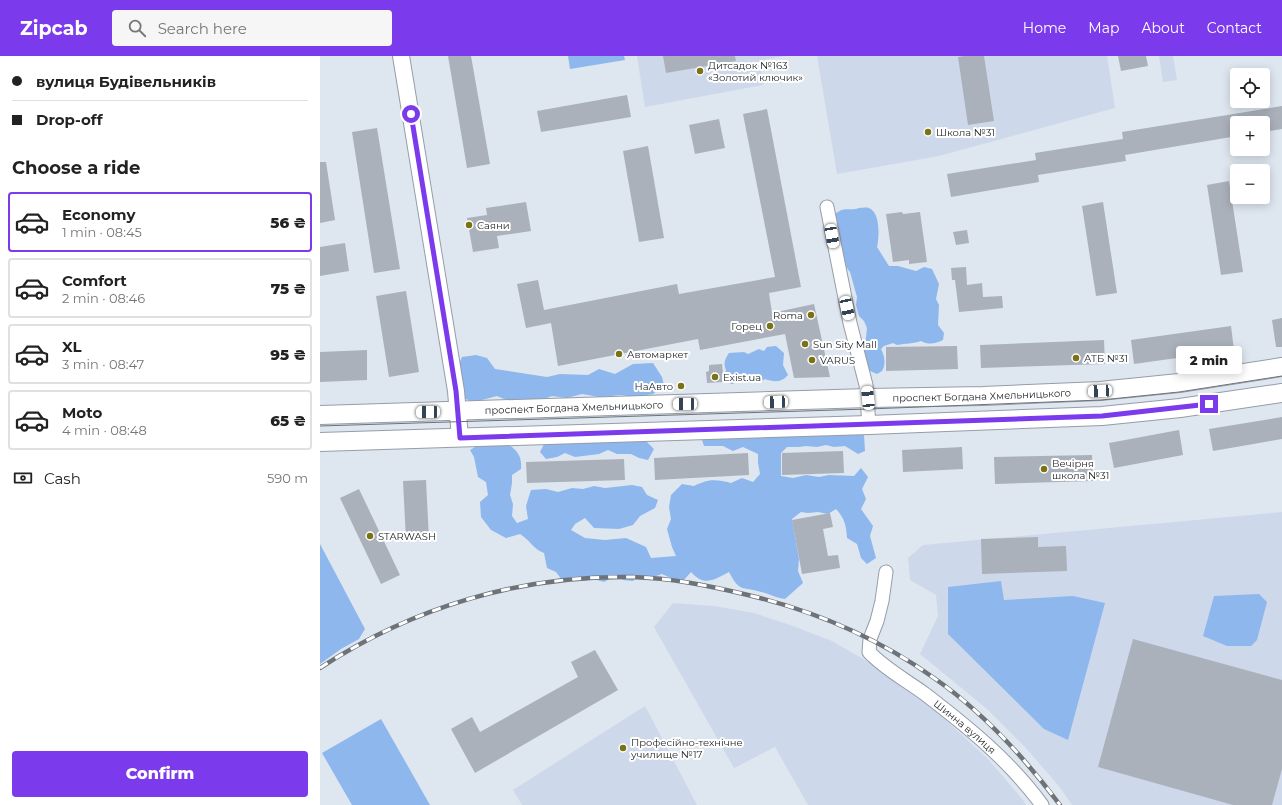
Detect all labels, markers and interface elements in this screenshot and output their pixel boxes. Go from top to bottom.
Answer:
search box [112,10,392,46]
text: Zipcab [20,17,88,40]
icon: search [126,17,148,39]
text: Search here [158,19,247,38]
text: Home [1023,19,1066,37]
text: Map [1088,19,1119,37]
text: About [1141,19,1185,37]
text: Contact [1207,19,1262,37]
place label: Дитсадок №163 «Золотий ключик» [708,59,803,84]
marker: Дитсадок №163 «Золотий ключик» [695,66,705,76]
map controls [1230,68,1270,204]
button: locate [1230,68,1270,108]
text: вулиця Будівельників [36,72,216,91]
route start [402,105,420,123]
text: Drop-off [36,110,103,129]
button: + [1230,116,1270,156]
place label: Школа №31 [936,126,995,139]
marker: Школа №31 [923,127,933,137]
text: Choose a ride [12,157,140,179]
button: − [1230,164,1270,204]
icon: car [14,204,50,240]
text: Economy [62,205,135,224]
text: 56 ₴ [270,213,306,232]
place label: Саяни [477,219,510,232]
marker: Саяни [464,220,474,230]
car [824,223,840,249]
text: 1 min · 08:45 [62,224,142,240]
icon: car [14,270,50,306]
text: Comfort [62,271,127,290]
text: 75 ₴ [271,279,306,298]
text: 2 min · 08:46 [62,290,145,306]
car [839,295,855,321]
place label: Roma [773,309,803,322]
marker: Roma [806,310,816,320]
place label: Горец [731,320,762,333]
marker: Горец [765,321,775,331]
icon: car [14,336,50,372]
text: XL [62,337,81,356]
place label: Sun Sity Mall [813,338,877,351]
marker: Sun Sity Mall [800,339,810,349]
text: 95 ₴ [270,345,306,364]
callout: 2 min [1176,346,1242,374]
place label: Автомаркет [627,348,689,361]
marker: Автомаркет [614,349,624,359]
place label: АТБ №31 [1084,352,1128,365]
text: 2 min [1190,352,1228,368]
marker: АТБ №31 [1071,353,1081,363]
place label: VARUS [820,354,855,367]
marker: VARUS [807,355,817,365]
text: 3 min · 08:47 [62,356,144,372]
place label: Exist.ua [723,371,761,384]
marker: Exist.ua [710,372,720,382]
place label: НаАвто [635,380,673,393]
marker: НаАвто [676,381,686,391]
car [1088,384,1112,398]
car [861,385,875,411]
street label: проспект Богдана Хмельницького [892,386,1071,405]
route end [1200,395,1218,413]
car [764,396,788,408]
street label: проспект Богдана Хмельницького [484,398,663,417]
car [673,398,697,410]
icon: car [14,402,50,438]
text: Moto [62,403,102,422]
car [416,406,440,418]
text: 65 ₴ [270,411,306,430]
text: 4 min · 08:48 [62,422,147,438]
place label: Вечірня школа №31 [1052,457,1109,482]
marker: Вечірня школа №31 [1039,464,1049,474]
icon: cash [12,467,34,489]
text: Cash [44,469,81,488]
text: 590 m [267,470,308,486]
place label: STARWASH [378,530,436,543]
marker: STARWASH [365,531,375,541]
street label: Шинна вулиця [931,697,999,757]
place label: Професійно-технічне училище №17 [630,736,743,761]
marker: Професійно-технічне училище №17 [618,743,628,753]
button: Confirm [12,751,308,797]

